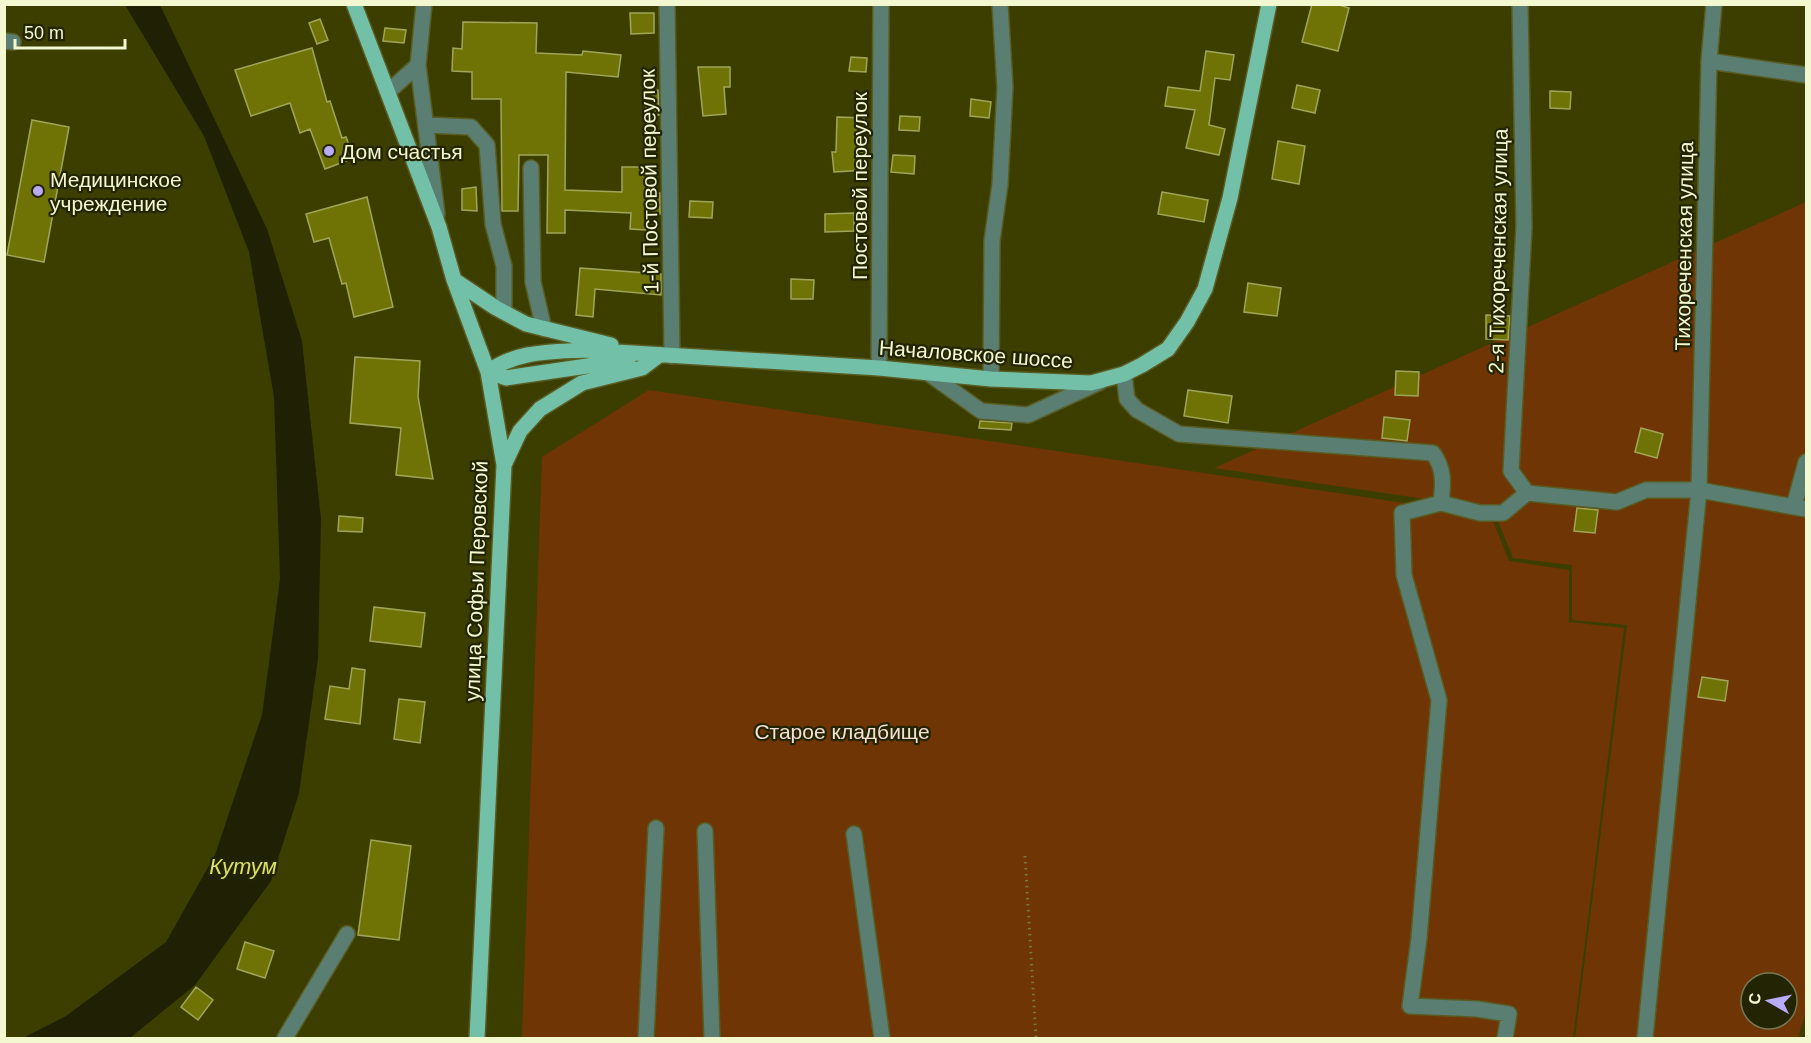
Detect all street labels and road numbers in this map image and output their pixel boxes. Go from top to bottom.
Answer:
street label: 1-й Постовой переулок [636,68,662,293]
street label: Постовой переулок [848,91,871,280]
street label: 2-я Тихореченская улица [1484,128,1512,374]
street label: Тихореченская улица [1671,141,1697,351]
street label: Началовское шоссе [878,336,1074,372]
street label: улица Софьи Перовской [460,460,492,702]

